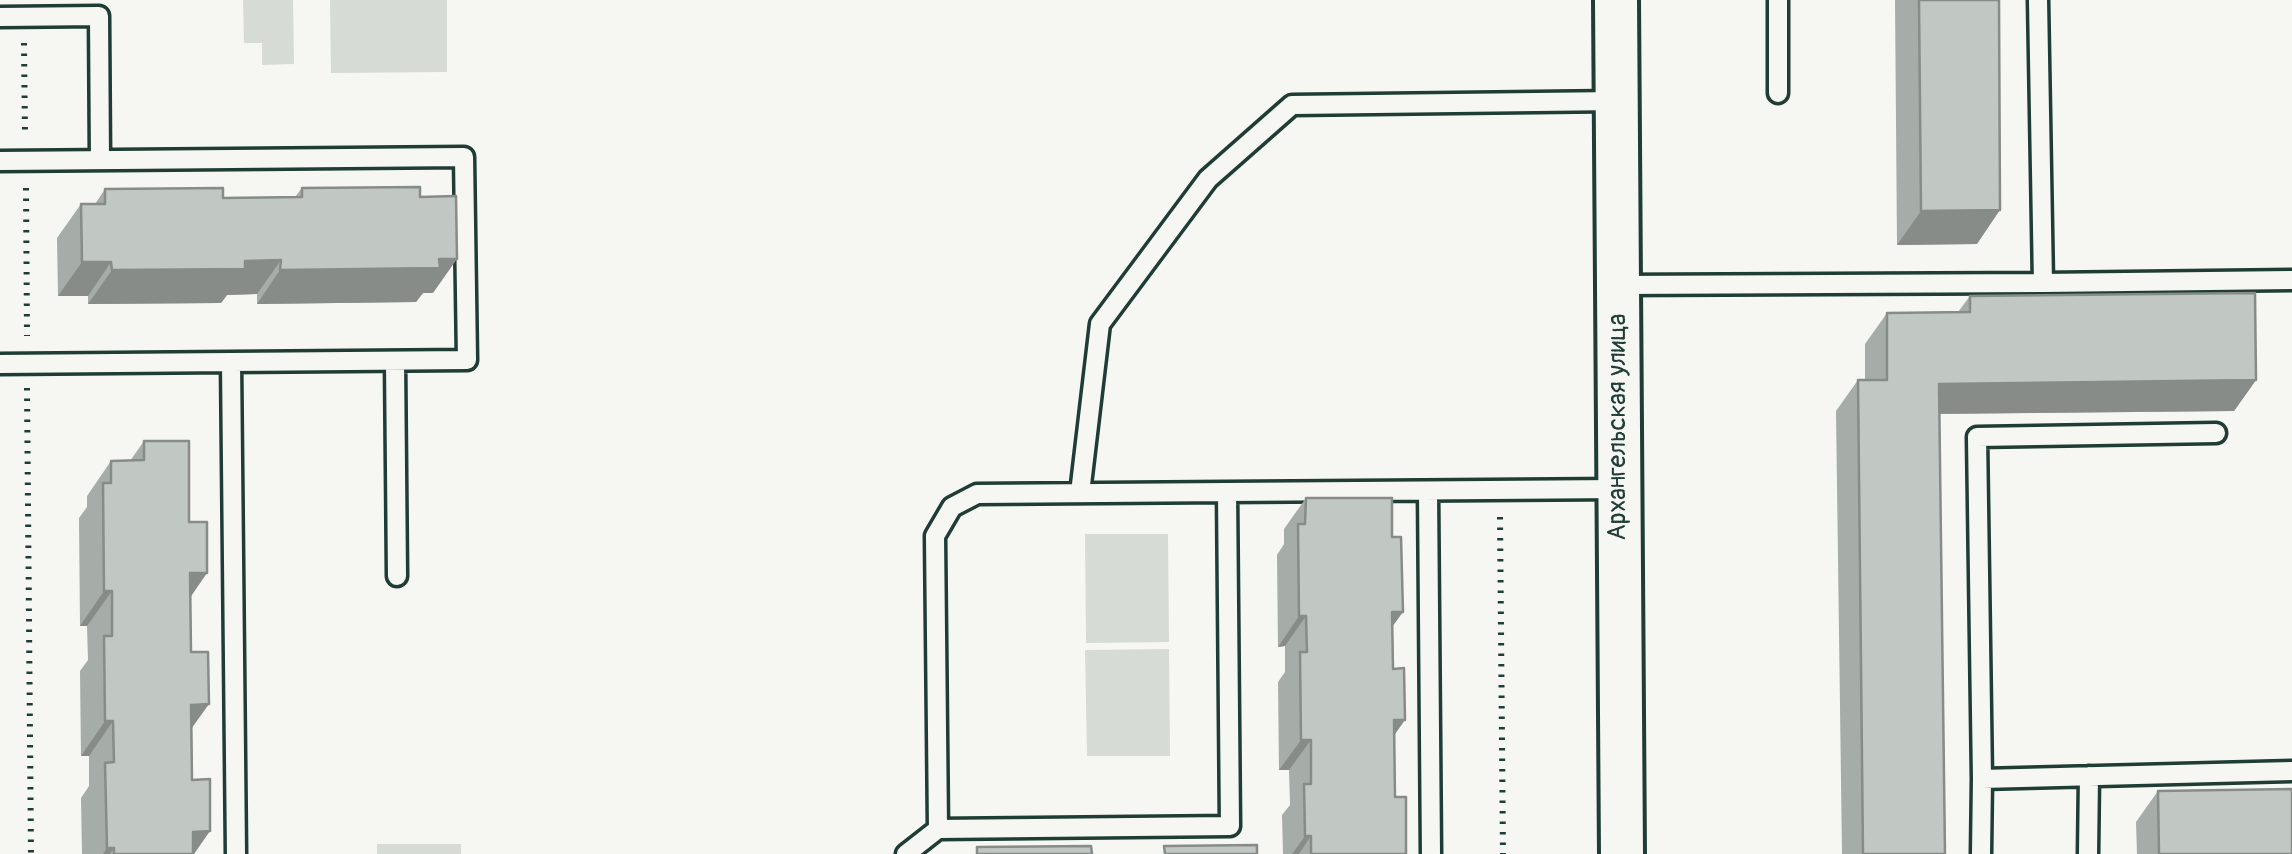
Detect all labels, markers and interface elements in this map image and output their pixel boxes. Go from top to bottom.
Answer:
street label: Архангельская улица [1604,314,1634,540]

